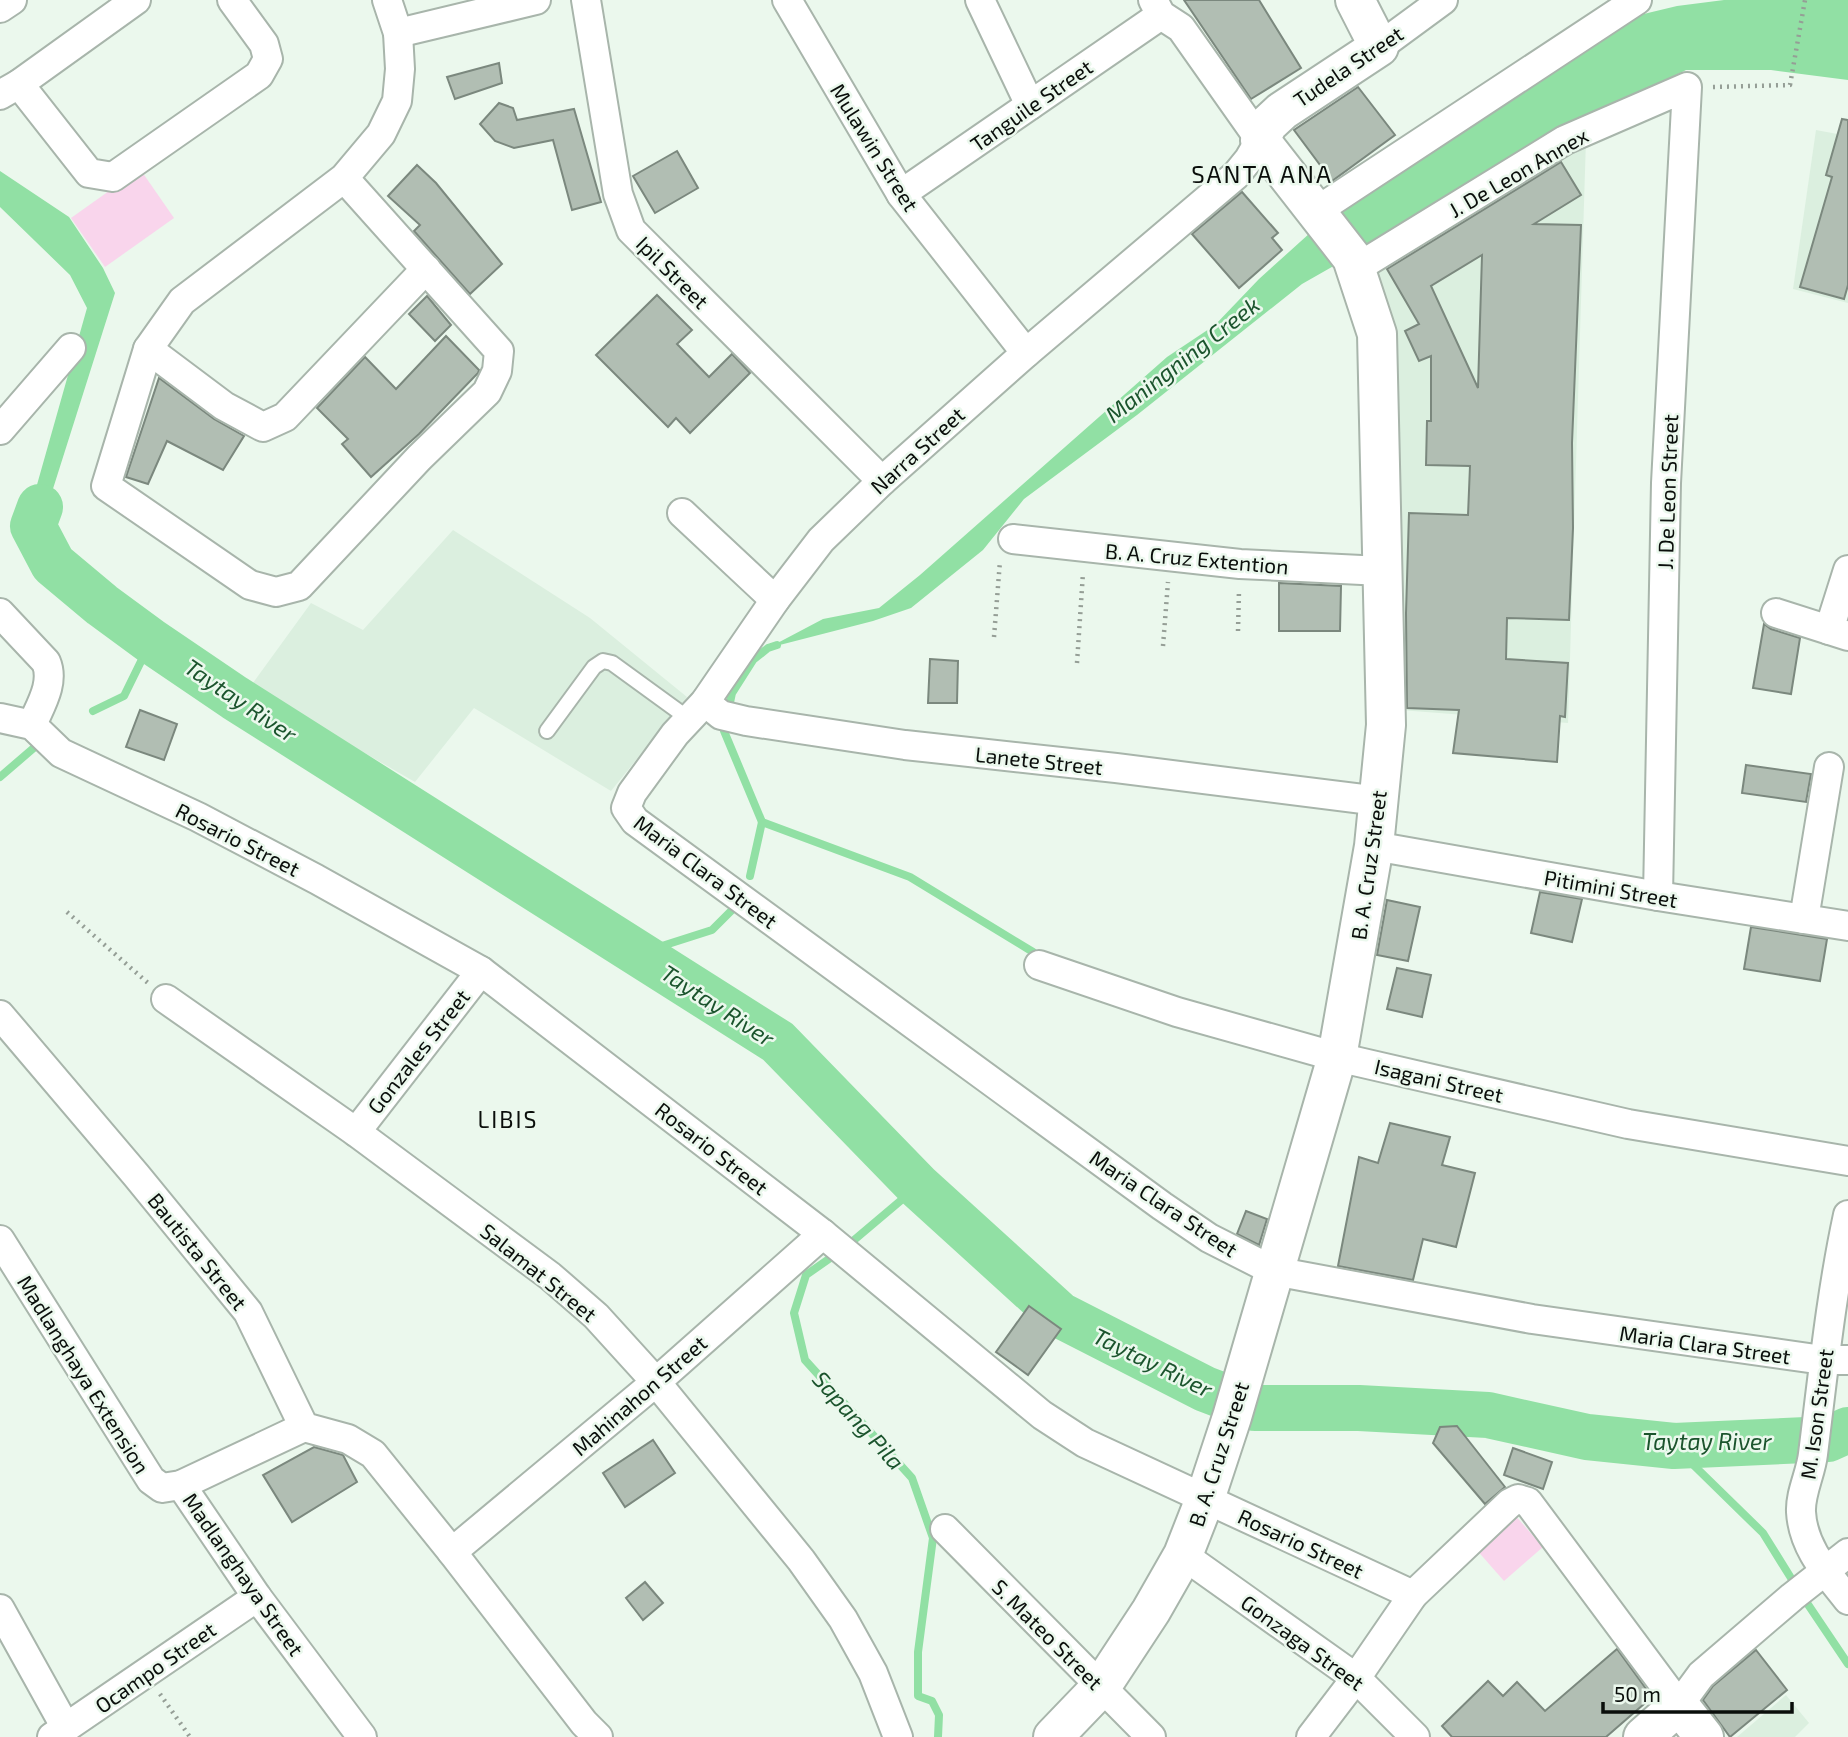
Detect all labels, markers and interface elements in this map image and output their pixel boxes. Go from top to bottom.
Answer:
street label: Tudela Street [1289,20,1407,112]
street label: Tanguile Street [965,54,1097,156]
street label: Mulawin Street [826,79,924,215]
street label: J. De Leon Annex [1444,122,1592,222]
district label: SANTA ANA [1191,159,1333,188]
street label: Ipil Street [632,231,714,313]
water label: Maningning Creek [1099,290,1265,428]
street label: Narra Street [865,401,969,499]
street label: J. De Leon Street [1652,414,1682,570]
street label: B. A. Cruz Extention [1104,538,1290,578]
water label: Taytay River [180,652,303,748]
street label: Lanete Street [974,741,1104,779]
street label: B. A. Cruz Street [1345,789,1391,941]
street label: Rosario Street [172,797,304,881]
street label: Maria Clara Street [630,809,782,933]
street label: Pitimini Street [1542,864,1680,912]
water label: Taytay River [656,958,781,1052]
street label: Gonzales Street [362,984,474,1118]
street label: Isagani Street [1372,1053,1506,1107]
street label: Rosario Street [651,1096,773,1200]
district label: LIBIS [477,1105,539,1133]
street label: Maria Clara Street [1085,1144,1243,1262]
street label: Bautista Street [143,1188,253,1314]
street label: Salamat Street [476,1218,602,1326]
street label: Madlanghaya Extension [13,1270,155,1478]
street label: Maria Clara Street [1618,1320,1792,1368]
water label: Taytay River [1089,1321,1218,1403]
street label: Mahinahon Street [566,1330,712,1460]
street label: M. Ison Street [1794,1347,1838,1481]
water label: Sapang Pila [807,1365,911,1475]
street label: B. A. Cruz Street [1183,1378,1253,1530]
water label: Taytay River [1642,1427,1772,1455]
street label: Madlanghaya Street [178,1488,310,1660]
street label: Rosario Street [1234,1503,1368,1583]
street label: S. Mateo Street [988,1574,1108,1694]
street label: Gonzaga Street [1237,1589,1369,1695]
street label: Ocampo Street [90,1616,220,1718]
scale bar [1603,1670,1792,1714]
text: 50 m [1614,1681,1661,1706]

